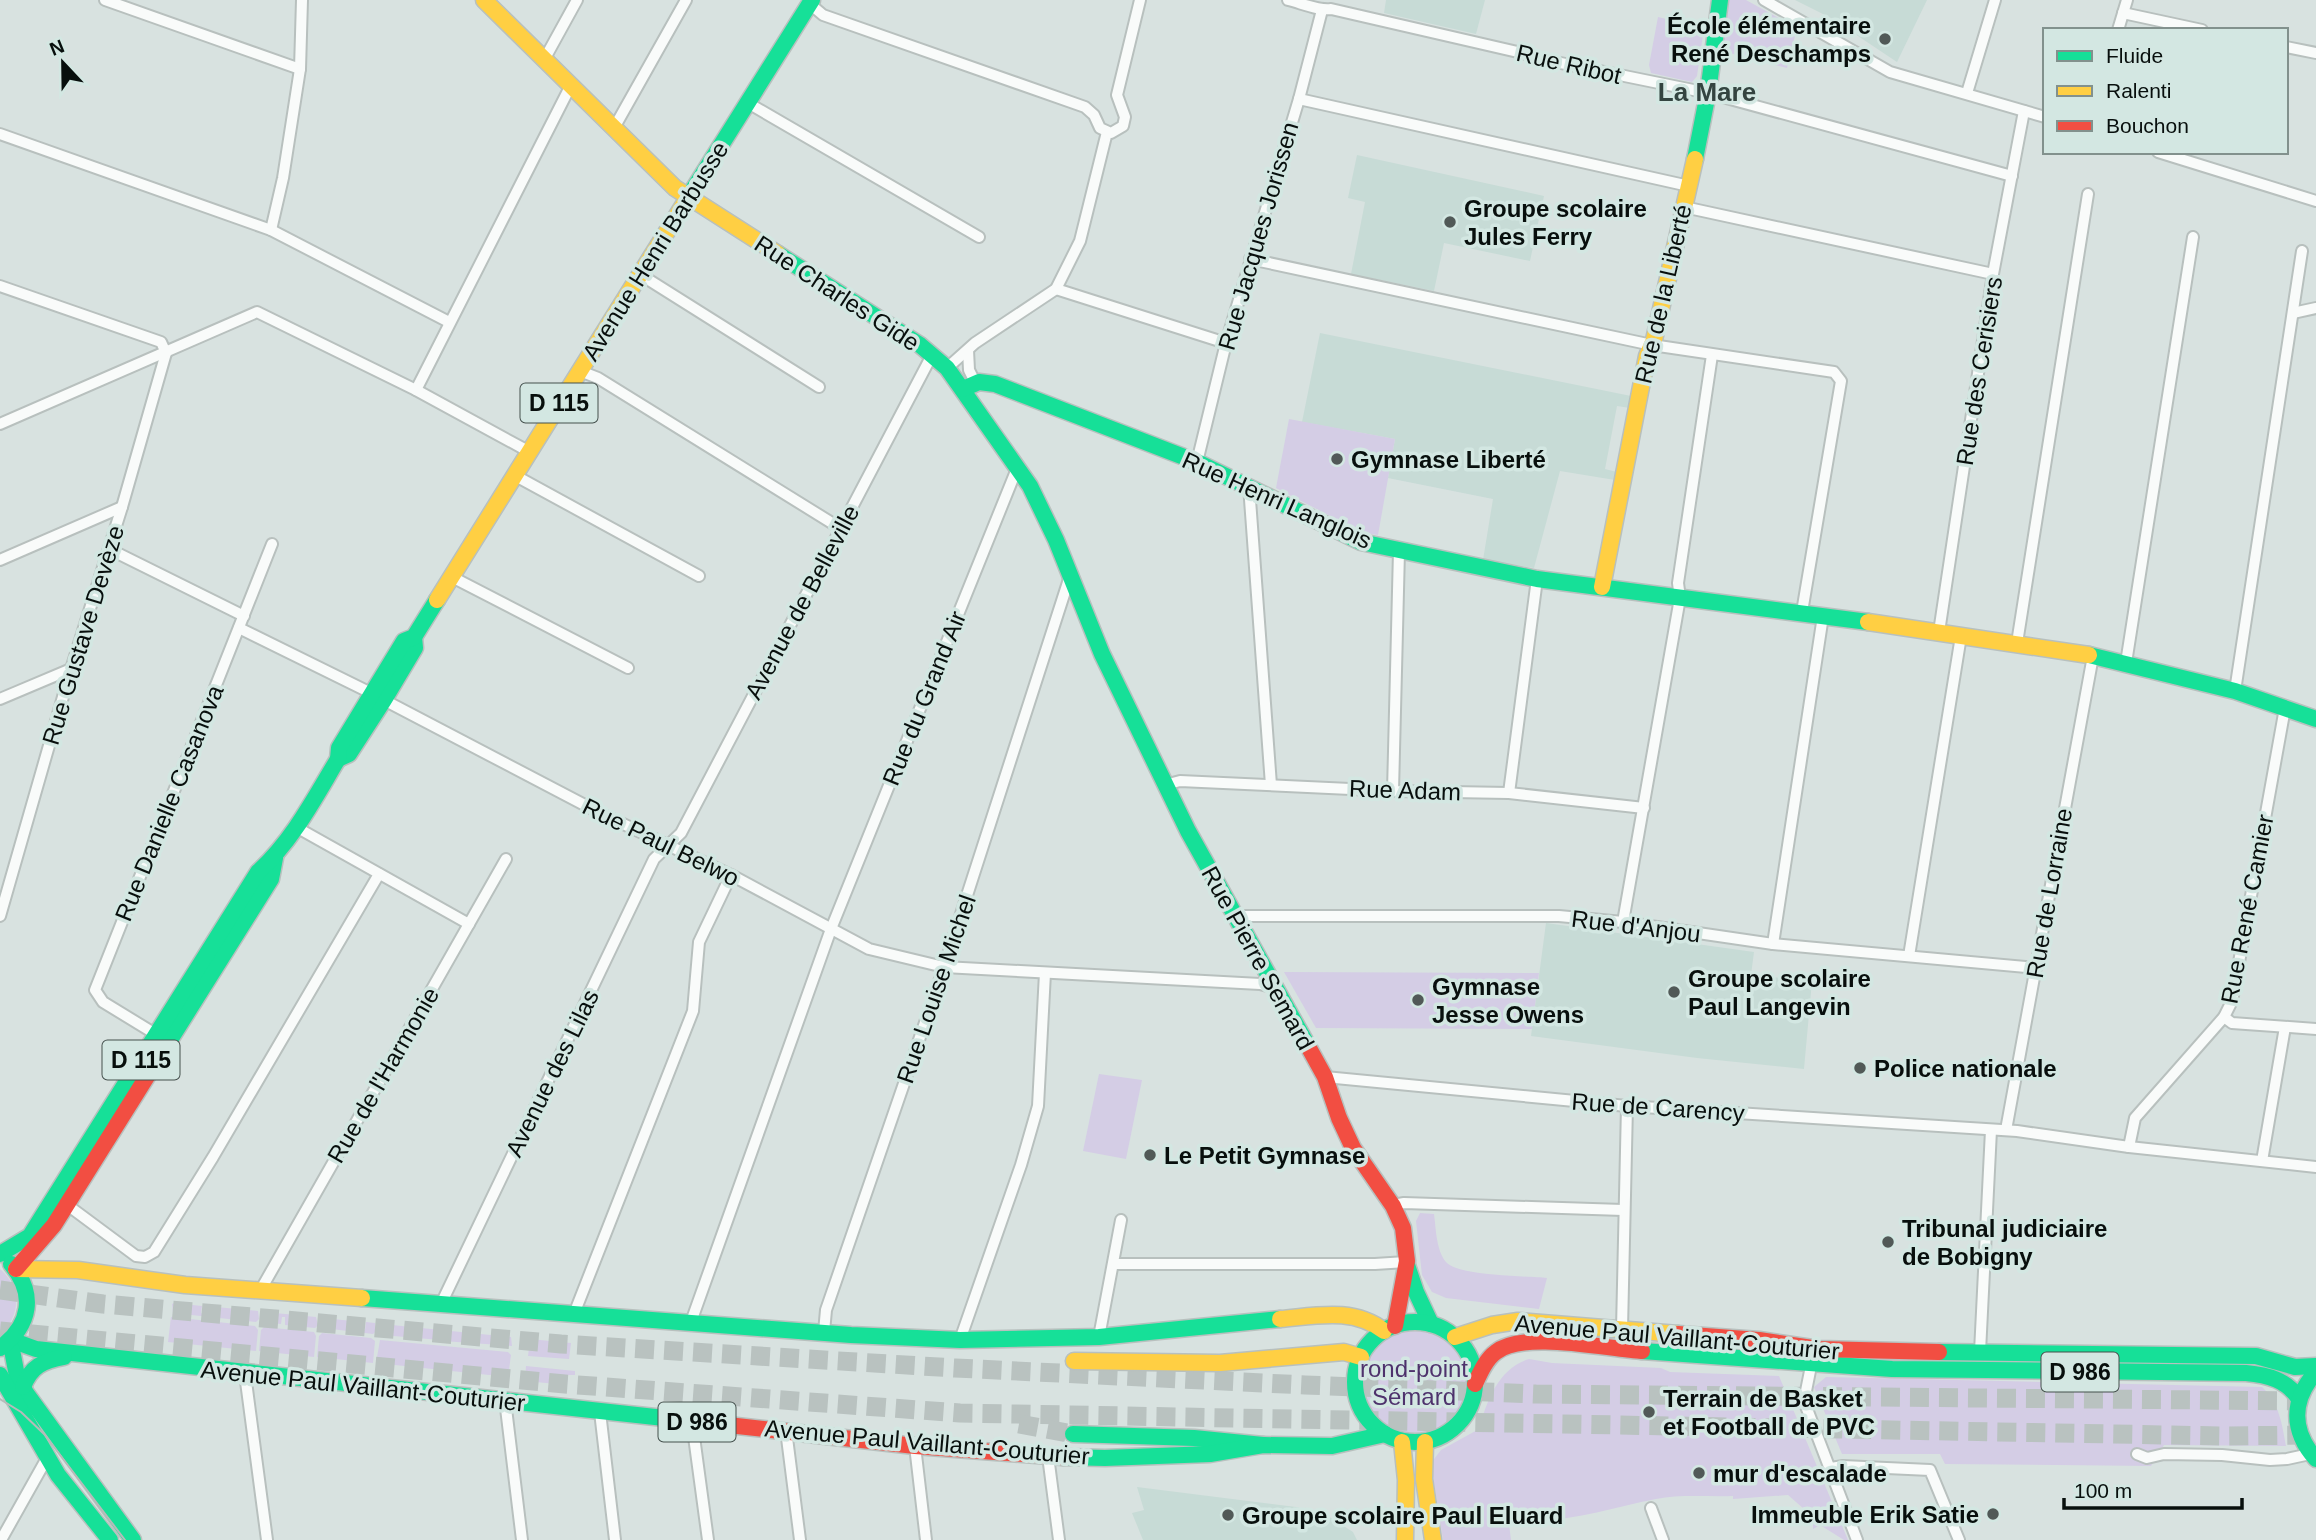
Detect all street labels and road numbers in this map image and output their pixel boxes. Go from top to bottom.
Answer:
street label: Rue Ribot [1514,39,1624,89]
street label: Rue Jacques Jorissen [1212,119,1304,353]
street label: Avenue Henri Barbusse [577,137,733,365]
street label: Rue de la Liberté [1629,202,1697,386]
street label: Rue Charles Gide [750,230,924,356]
street label: Rue des Cerisiers [1951,275,2007,467]
road number: D 115 [520,384,598,422]
street label: Rue Henri Langlois [1178,446,1376,554]
street label: Avenue de Belleville [739,500,865,704]
street label: Rue Gustave Devèze [37,522,129,748]
street label: Rue du Grand Air [877,607,971,789]
street label: Rue Danielle Casanova [109,680,229,925]
street label: Rue Adam [1349,775,1461,805]
street label: Rue Paul Belwo [578,792,744,892]
street label: Rue de Lorraine [2021,806,2077,980]
street label: Rue René Camier [2215,812,2279,1006]
street label: Rue Pierre Semard [1196,862,1320,1054]
street label: Rue Louise Michel [891,891,981,1087]
street label: Rue d'Anjou [1570,905,1702,947]
street label: Rue de l'Harmonie [322,983,444,1167]
street label: Avenue des Lilas [500,985,604,1161]
road number: D 115 [102,1040,180,1079]
street label: Rue de Carency [1571,1087,1745,1127]
street label: Avenue Paul Vaillant-Couturier [1513,1309,1841,1365]
road number: D 986 [2042,1352,2118,1392]
street label: Avenue Paul Vaillant-Couturier [199,1356,527,1416]
road number: D 986 [658,1402,736,1442]
street label: Avenue Paul Vaillant-Couturier [763,1414,1091,1470]

